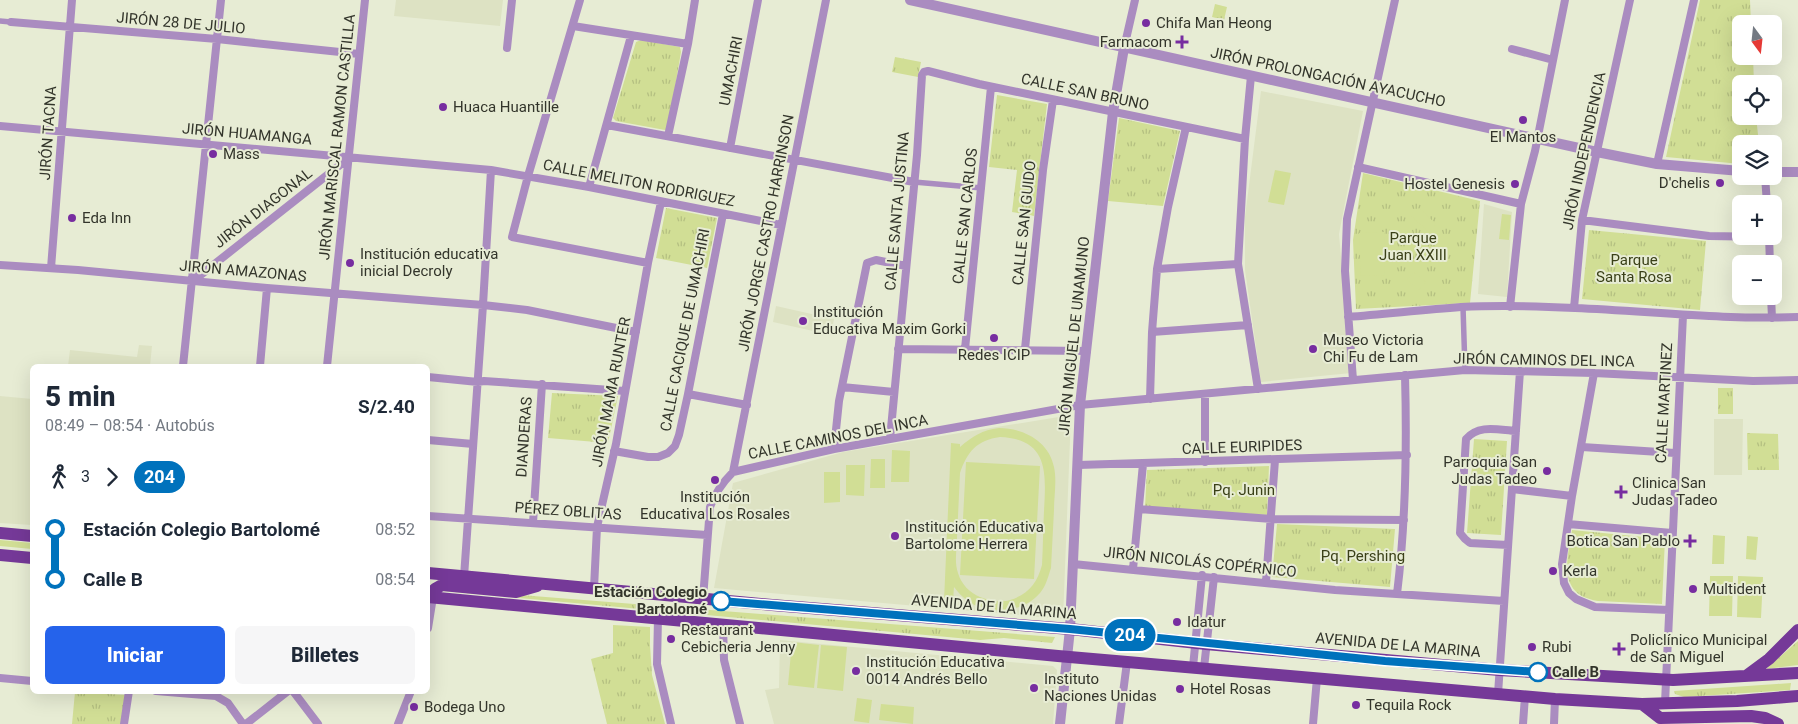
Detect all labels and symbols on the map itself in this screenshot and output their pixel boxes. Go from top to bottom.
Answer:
street label: JIRÓN 28 DE JULIO [116,8,246,38]
street label: JIRÓN MARISCAL RAMON CASTILLA [315,13,359,261]
place label: Chifa Man Heong [1156,14,1272,32]
north arrow [1732,15,1782,65]
marker: Chifa Man Heong [1140,17,1152,29]
place label: Farmacom [1100,33,1172,51]
street label: UMACHIRI [715,35,747,107]
marker: Farmacom [1176,36,1188,48]
street label: JIRÓN PROLONGACIÓN AYACUCHO [1209,43,1447,111]
street label: CALLE SAN BRUNO [1019,70,1151,114]
street label: JIRÓN INDEPENDENCIA [1558,70,1610,232]
street label: JIRÓN TACNA [36,85,60,181]
place label: Huaca Huantille [453,98,559,116]
marker: Huaca Huantille [437,101,449,113]
street label: JIRÓN JORGE CASTRO HARRINSON [734,113,798,353]
marker: El Mantos [1517,114,1529,126]
street label: JIRÓN HUAMANGA [181,119,313,149]
place label: El Mantos [1490,128,1556,146]
street label: CALLE SANTA JUSTINA [881,131,913,291]
place label: Mass [223,145,260,163]
street label: CALLE SAN CARLOS [949,147,981,285]
marker: Mass [207,148,219,160]
street label: CALLE MELITON RODRIGUEZ [541,156,737,210]
street label: CALLE SAN GUIDO [1009,160,1039,286]
street label: JIRÓN DIAGONAL [210,164,316,252]
place label: D'chelis [1659,174,1710,192]
place label: Hostel Genesis [1404,175,1505,193]
marker: D'chelis [1714,177,1726,189]
marker: Hostel Genesis [1509,178,1521,190]
place label: Eda Inn [82,209,131,227]
marker: Eda Inn [66,212,78,224]
street label: CALLE CACIQUE DE UMACHIRI [656,227,714,433]
park label: Parque Juan XXIII [1379,229,1447,264]
street label: JIRÓN MIGUEL DE UNAMUNO [1055,236,1093,436]
place label: Institución educativa inicial Decroly [360,245,498,280]
park label: Parque Santa Rosa [1596,251,1672,286]
street label: JIRÓN AMAZONAS [179,256,308,286]
marker: Institución educativa inicial Decroly [344,257,356,269]
place label: Institución Educativa Maxim Gorki [813,303,966,338]
marker: Institución Educativa Maxim Gorki [797,315,809,327]
street label: JIRÓN MAMA RUNTER [588,316,634,468]
place label: Museo Victoria Chi Fu de Lam [1323,331,1424,366]
marker: Redes ICIP [988,332,1000,344]
street label: CALLE MARTINEZ [1652,342,1676,464]
marker: Museo Victoria Chi Fu de Lam [1307,343,1319,355]
place label: Redes ICIP [958,346,1030,364]
street label: JIRÓN CAMINOS DEL INCA [1453,349,1635,371]
street label: DIANDERAS [512,396,536,478]
street label: CALLE CAMINOS DEL INCA [747,411,930,463]
street label: CALLE EURIPIDES [1182,436,1303,458]
place label: Parroquia San Judas Tadeo [1443,453,1537,488]
marker: Parroquia San Judas Tadeo [1541,465,1553,477]
marker: Institución Educativa Los Rosales [709,474,721,486]
place label: Clinica San Judas Tadeo [1632,474,1718,509]
park label: Pq. Junin [1213,481,1275,499]
marker: Clinica San Judas Tadeo [1614,485,1628,499]
place label: Institución Educativa Los Rosales [640,488,790,523]
street label: PÉREZ OBLITAS [514,498,622,524]
place label: Institución Educativa Bartolome Herrera [905,518,1044,553]
marker: Institución Educativa Bartolome Herrera [889,530,901,542]
place label: Botica San Pablo [1567,532,1680,550]
marker: Botica San Pablo [1684,535,1696,547]
street label: JIRÓN NICOLÁS COPÉRNICO [1103,543,1297,581]
park label: Pq. Pershing [1321,547,1405,565]
place label: Kerla [1563,562,1597,580]
marker: Kerla [1547,565,1559,577]
place label: Multident [1703,580,1766,598]
place label: Estación Colegio Bartolomé [594,583,707,618]
marker: Multident [1687,583,1699,595]
marker: Estación Colegio Bartolomé [711,591,731,611]
street label: AVENIDA DE LA MARINA [911,591,1078,623]
place label: Idatur [1187,613,1226,631]
marker: Idatur [1171,616,1183,628]
line badge: 204 [1101,619,1159,651]
place label: Restaurant Cebicheria Jenny [681,621,795,656]
street label: AVENIDA DE LA MARINA [1315,629,1482,661]
place label: Policlínico Municipal de San Miguel [1630,631,1768,666]
marker: Restaurant Cebicheria Jenny [665,633,677,645]
place label: Rubi [1542,638,1572,656]
marker: Rubi [1526,641,1538,653]
marker: Policlínico Municipal de San Miguel [1612,642,1626,656]
place label: Institución Educativa 0014 Andrés Bello [866,653,1005,688]
marker: Calle B [1528,662,1548,682]
place label: Calle B [1552,663,1599,681]
marker: Institución Educativa 0014 Andrés Bello [850,665,862,677]
place label: Instituto Naciones Unidas [1044,670,1157,705]
place label: Hotel Rosas [1190,680,1271,698]
marker: Instituto Naciones Unidas [1028,682,1040,694]
marker: Hotel Rosas [1174,683,1186,695]
place label: Tequila Rock [1366,696,1452,714]
place label: Bodega Uno [424,698,505,716]
marker: Tequila Rock [1350,699,1362,711]
marker: Bodega Uno [408,701,420,713]

